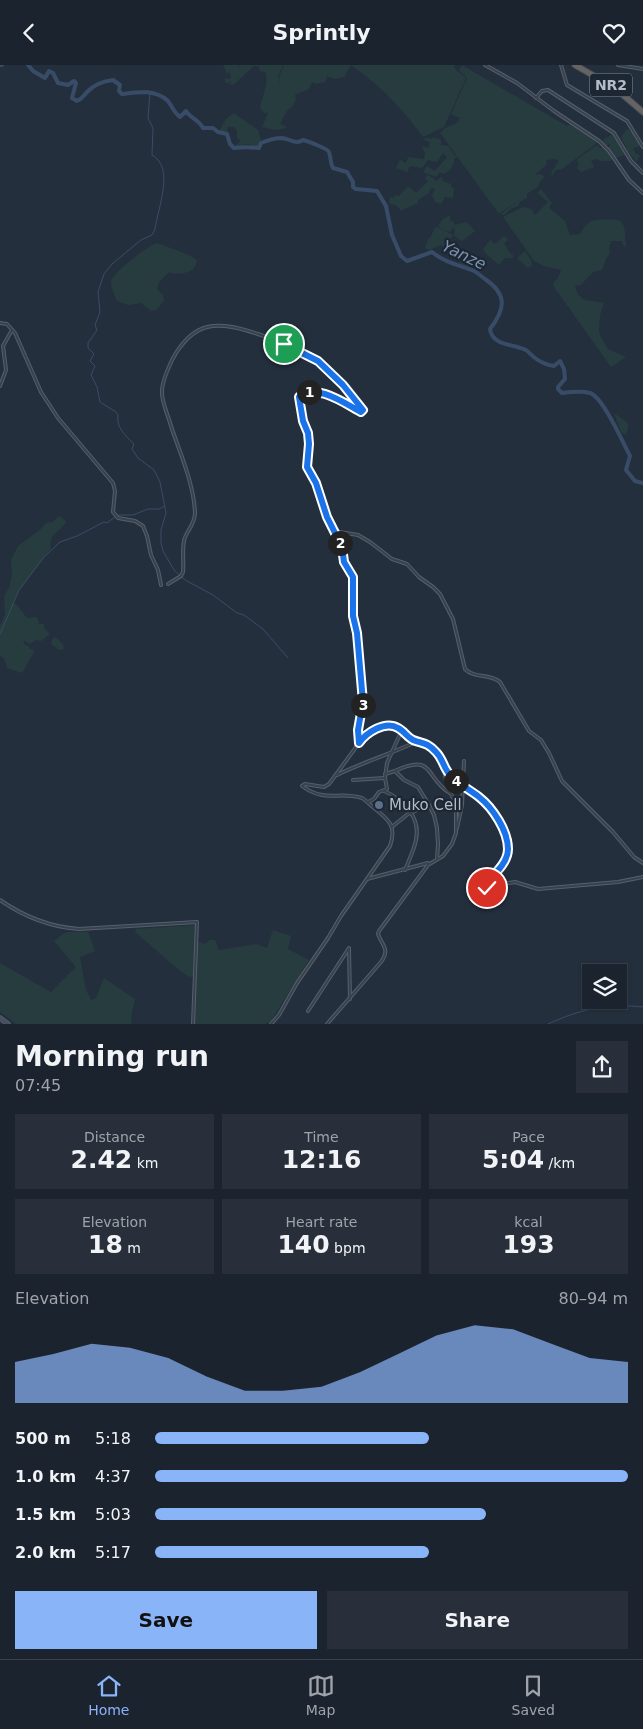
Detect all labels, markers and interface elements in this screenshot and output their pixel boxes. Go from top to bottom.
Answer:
icon: back [15,19,43,47]
icon: heart [600,19,628,47]
text: Sprintly [272,20,371,45]
road number: NR2 [590,73,632,97]
water label: Yanze [439,236,489,274]
pin [263,323,305,365]
icon: arrive [270,330,298,358]
pin: 1 [296,379,322,405]
text: 1 [305,384,314,400]
pin: 2 [328,531,352,555]
text: 2 [336,535,345,551]
pin: 3 [350,693,376,717]
text: 3 [359,697,368,713]
pin: 4 [444,769,468,793]
text: 4 [452,773,461,789]
place label: Muko Cell [389,796,462,814]
marker: Muko Cell [373,799,385,811]
pin [466,867,508,909]
icon: check [473,874,501,902]
map controls [582,964,627,1009]
button: layers [582,964,627,1009]
text: Morning run [15,1040,209,1073]
button: share [576,1041,628,1093]
text: 07:45 [15,1076,61,1095]
text: Distance [84,1129,145,1145]
text: Time [304,1129,339,1145]
text: Pace [512,1129,545,1145]
text: 2.42 [71,1145,132,1174]
text: 12:16 [282,1145,361,1174]
text: 5:04 [482,1145,544,1174]
text: km [132,1155,158,1171]
text: /km [544,1155,575,1171]
text: Elevation [82,1214,147,1230]
text: Heart rate [286,1214,357,1230]
text: kcal [514,1214,543,1230]
text: 18 [88,1230,123,1259]
text: 140 [277,1230,330,1259]
text: 193 [502,1230,555,1259]
text: m [123,1240,141,1256]
text: bpm [330,1240,366,1256]
text: Elevation [15,1289,89,1308]
text: 80–94 m [559,1289,628,1308]
text: 500 m [15,1429,71,1448]
text: 5:18 [95,1429,131,1448]
text: 1.0 km [15,1467,76,1486]
text: 4:37 [95,1467,131,1486]
text: 1.5 km [15,1505,76,1524]
text: 5:03 [95,1505,131,1524]
text: 2.0 km [15,1543,76,1562]
text: 5:17 [95,1543,131,1562]
button: Save [15,1591,317,1649]
button: Share [327,1591,628,1649]
tab: Home [88,1672,129,1718]
tab: Map [306,1672,335,1718]
tab: Saved [512,1672,555,1718]

